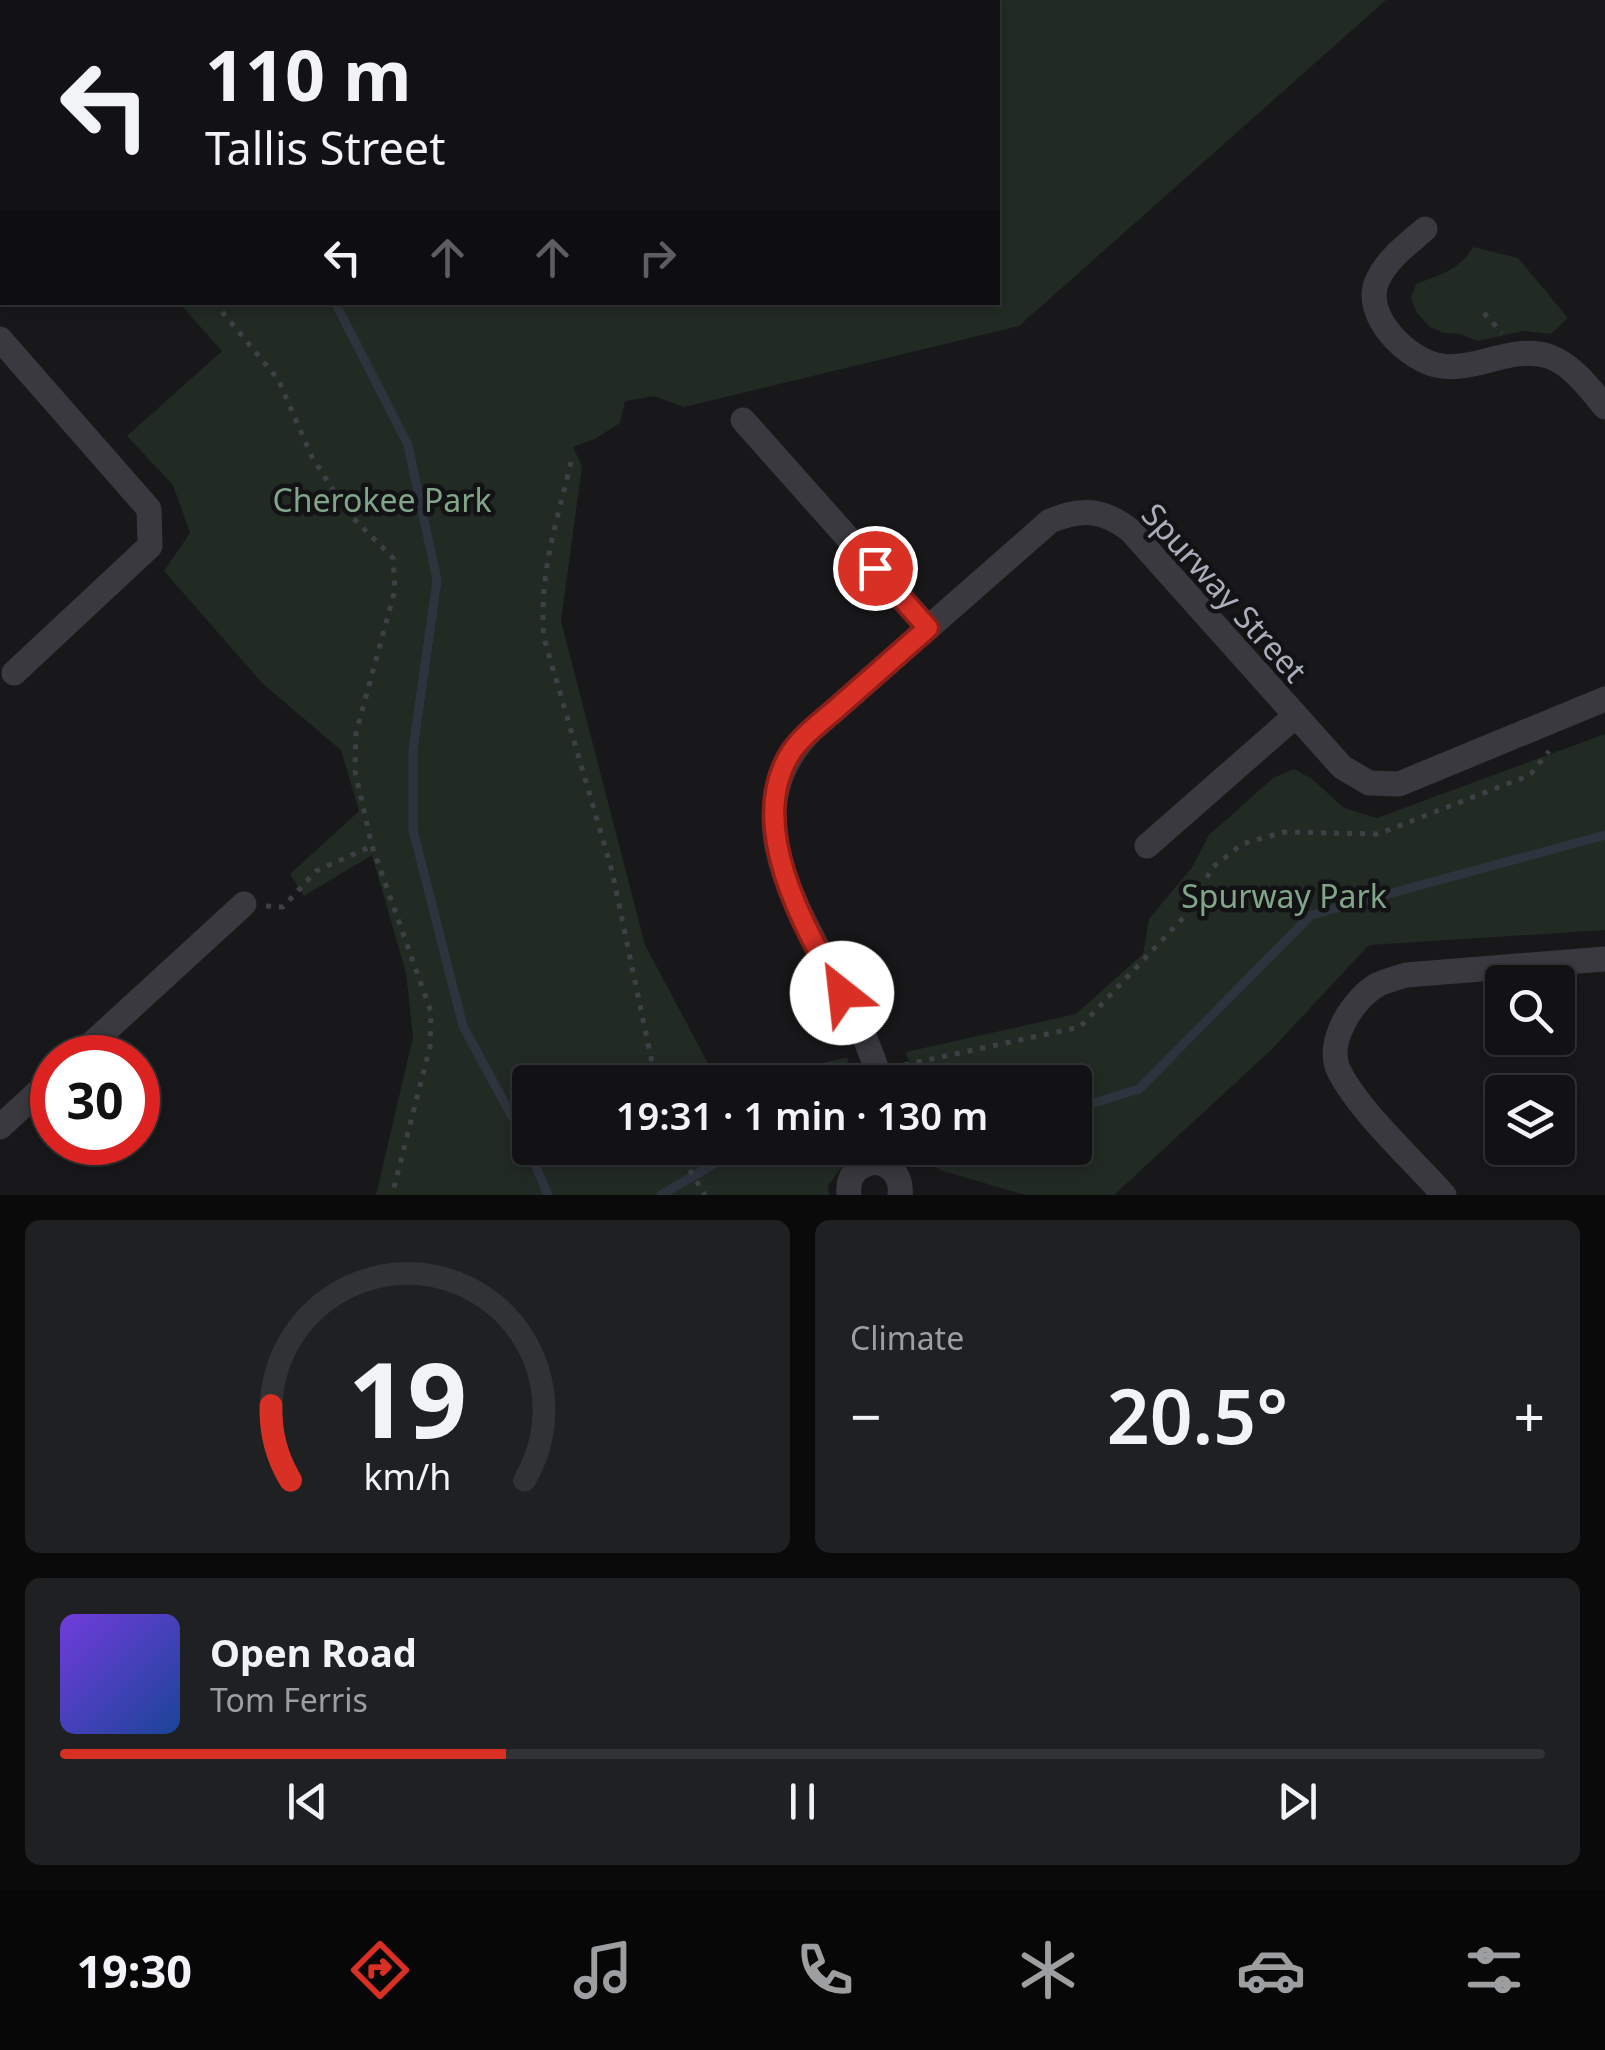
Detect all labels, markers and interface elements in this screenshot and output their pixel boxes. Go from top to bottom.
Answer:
text: 110 m [205,26,412,122]
icon: left [40,40,170,170]
text: Tallis Street [205,117,445,178]
icon: left [315,230,370,285]
icon: ahead [420,230,475,285]
icon: ahead [525,230,580,285]
icon: right [630,230,685,285]
park label: Cherokee Park [272,478,492,521]
street label: Spurway Street [1133,493,1317,691]
pin [833,526,918,611]
icon: arrive [848,541,903,596]
park label: Spurway Park [1181,874,1387,917]
position arrow [790,941,894,1045]
map controls [1485,965,1575,1165]
button: search [1485,965,1575,1055]
speed limit sign: 30 [30,1035,160,1165]
button: layers [1485,1075,1575,1165]
text: 19:31 · 1 min · 130 m [616,1089,988,1141]
text: Climate [850,1316,964,1359]
text: 19 [348,1327,467,1468]
text: 20.5° [1107,1364,1288,1466]
text: − [850,1378,881,1453]
text: + [1514,1378,1545,1453]
text: km/h [364,1452,451,1500]
text: Open Road [210,1626,417,1678]
text: Tom Ferris [210,1678,368,1721]
icon: previous [280,1774,335,1829]
icon: pause [775,1774,830,1829]
icon: next [1270,1774,1325,1829]
icon: directions [345,1935,415,2005]
icon: music [568,1935,638,2005]
icon: phone [790,1935,860,2005]
icon: climate [1013,1935,1083,2005]
icon: car [1236,1935,1306,2005]
icon: filters [1459,1935,1529,2005]
text: 19:30 [76,1940,192,2001]

